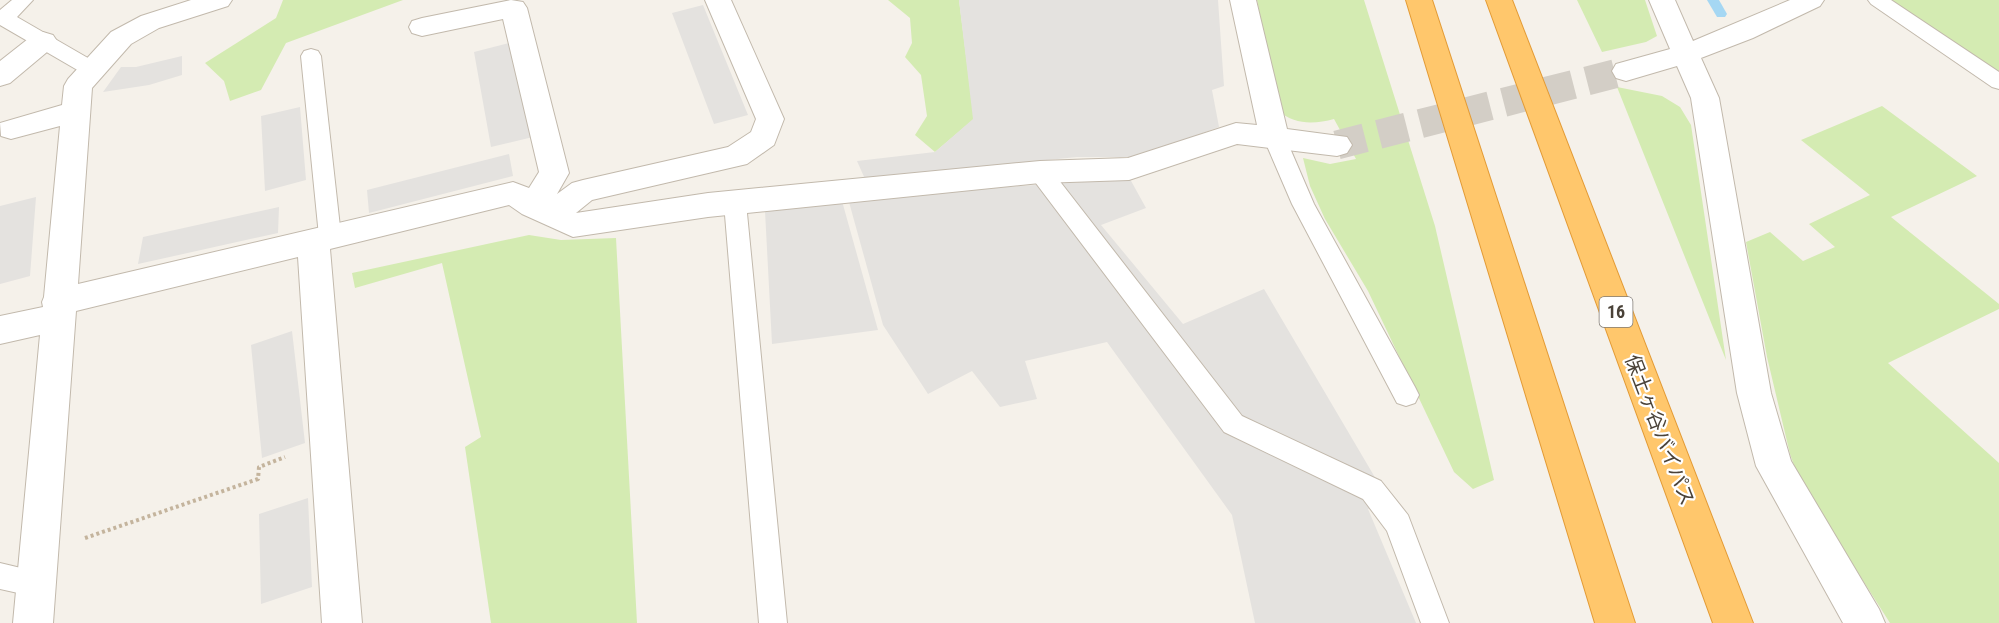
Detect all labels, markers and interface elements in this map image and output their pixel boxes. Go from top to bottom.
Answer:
road number: 16 [1600,297,1632,327]
street label: 保土ヶ谷バイパス [1620,351,1700,509]

